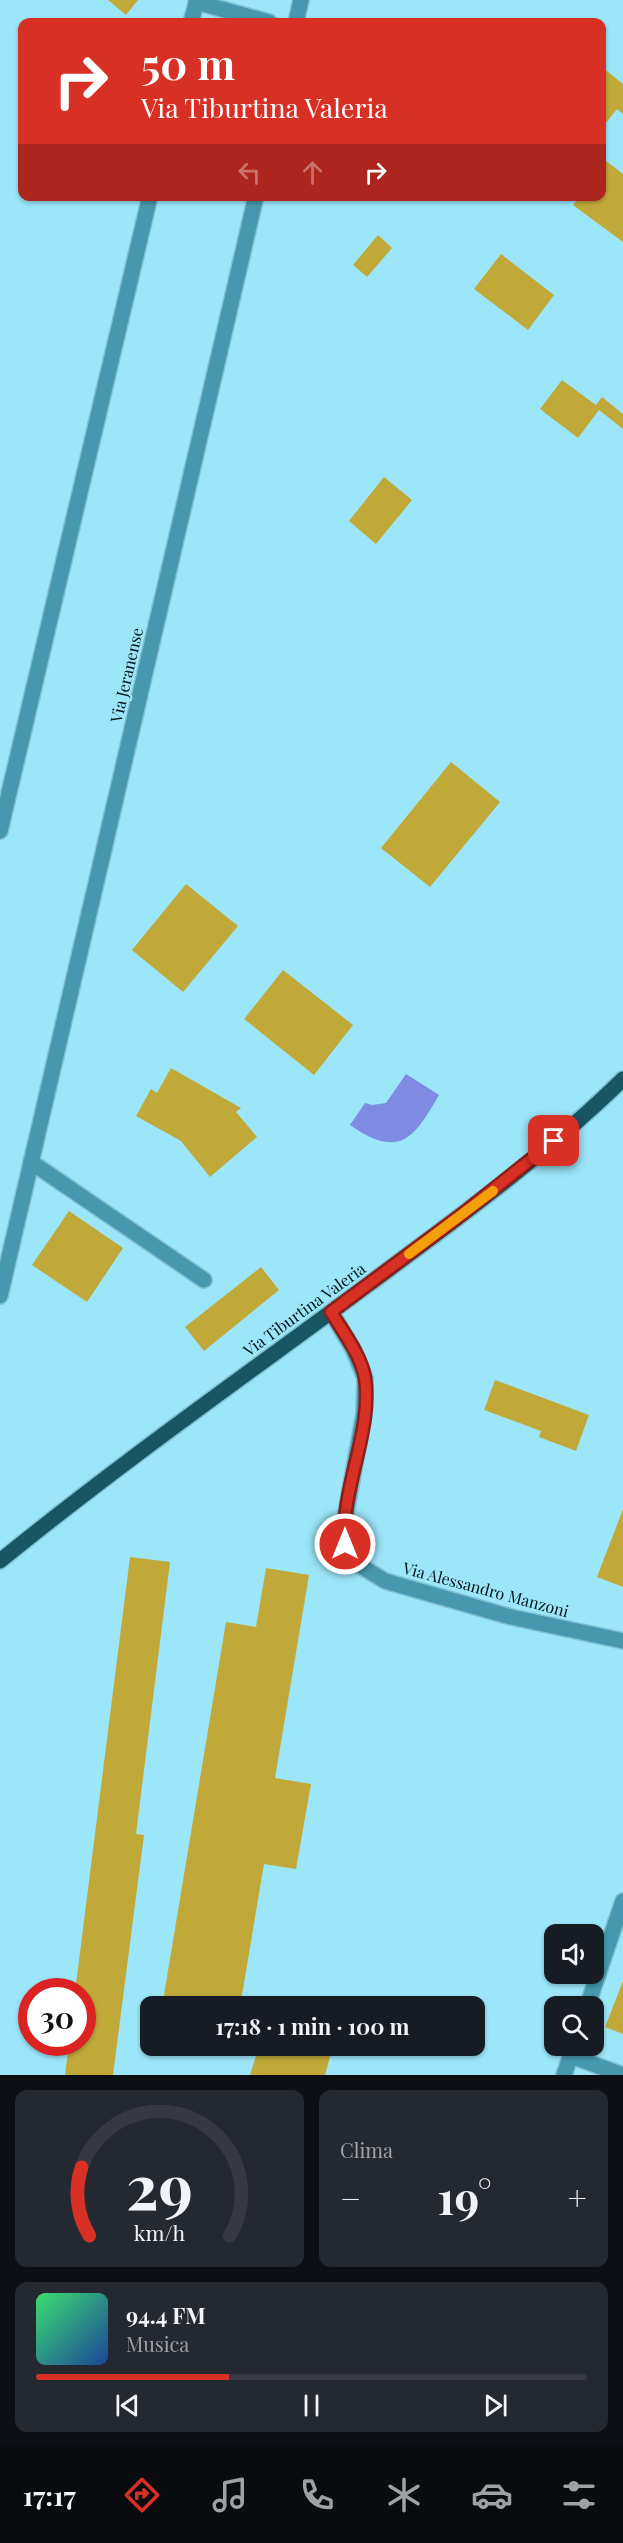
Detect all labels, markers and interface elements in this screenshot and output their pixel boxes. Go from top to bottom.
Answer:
text: 50 m [141,35,235,91]
icon: right [42,42,120,120]
text: Via Tiburtina Valeria [141,89,388,125]
icon: left [233,156,266,189]
icon: ahead [296,156,329,189]
icon: right [359,156,392,189]
street label: Via Jeranense [105,626,147,725]
pin [528,1115,579,1166]
icon: arrive [537,1124,570,1157]
street label: Via Tiburtina Valeria [238,1258,369,1361]
position arrow [313,1512,377,1576]
street label: Via Alessandro Manzoni [400,1556,572,1621]
map controls [544,1924,604,2056]
button: sound [544,1924,604,1984]
speed limit sign: 30 [18,1978,96,2056]
button: search [544,1996,604,2056]
text: 17:18 · 1 min · 100 m [215,2011,410,2041]
text: Clima [340,2136,393,2163]
text: 29 [126,2142,193,2226]
text: 19° [437,2166,492,2226]
text: − [340,2175,361,2219]
text: + [568,2175,587,2219]
text: km/h [134,2218,186,2246]
text: 94.4 FM [126,2300,206,2330]
text: Musica [126,2330,189,2357]
icon: previous [111,2389,144,2422]
icon: pause [295,2389,328,2422]
icon: next [479,2389,512,2422]
icon: directions [121,2474,163,2516]
icon: music [209,2474,251,2516]
icon: phone [296,2474,338,2516]
icon: climate [383,2474,425,2516]
icon: car [471,2474,513,2516]
icon: filters [558,2474,600,2516]
text: 17:17 [23,2477,76,2513]

